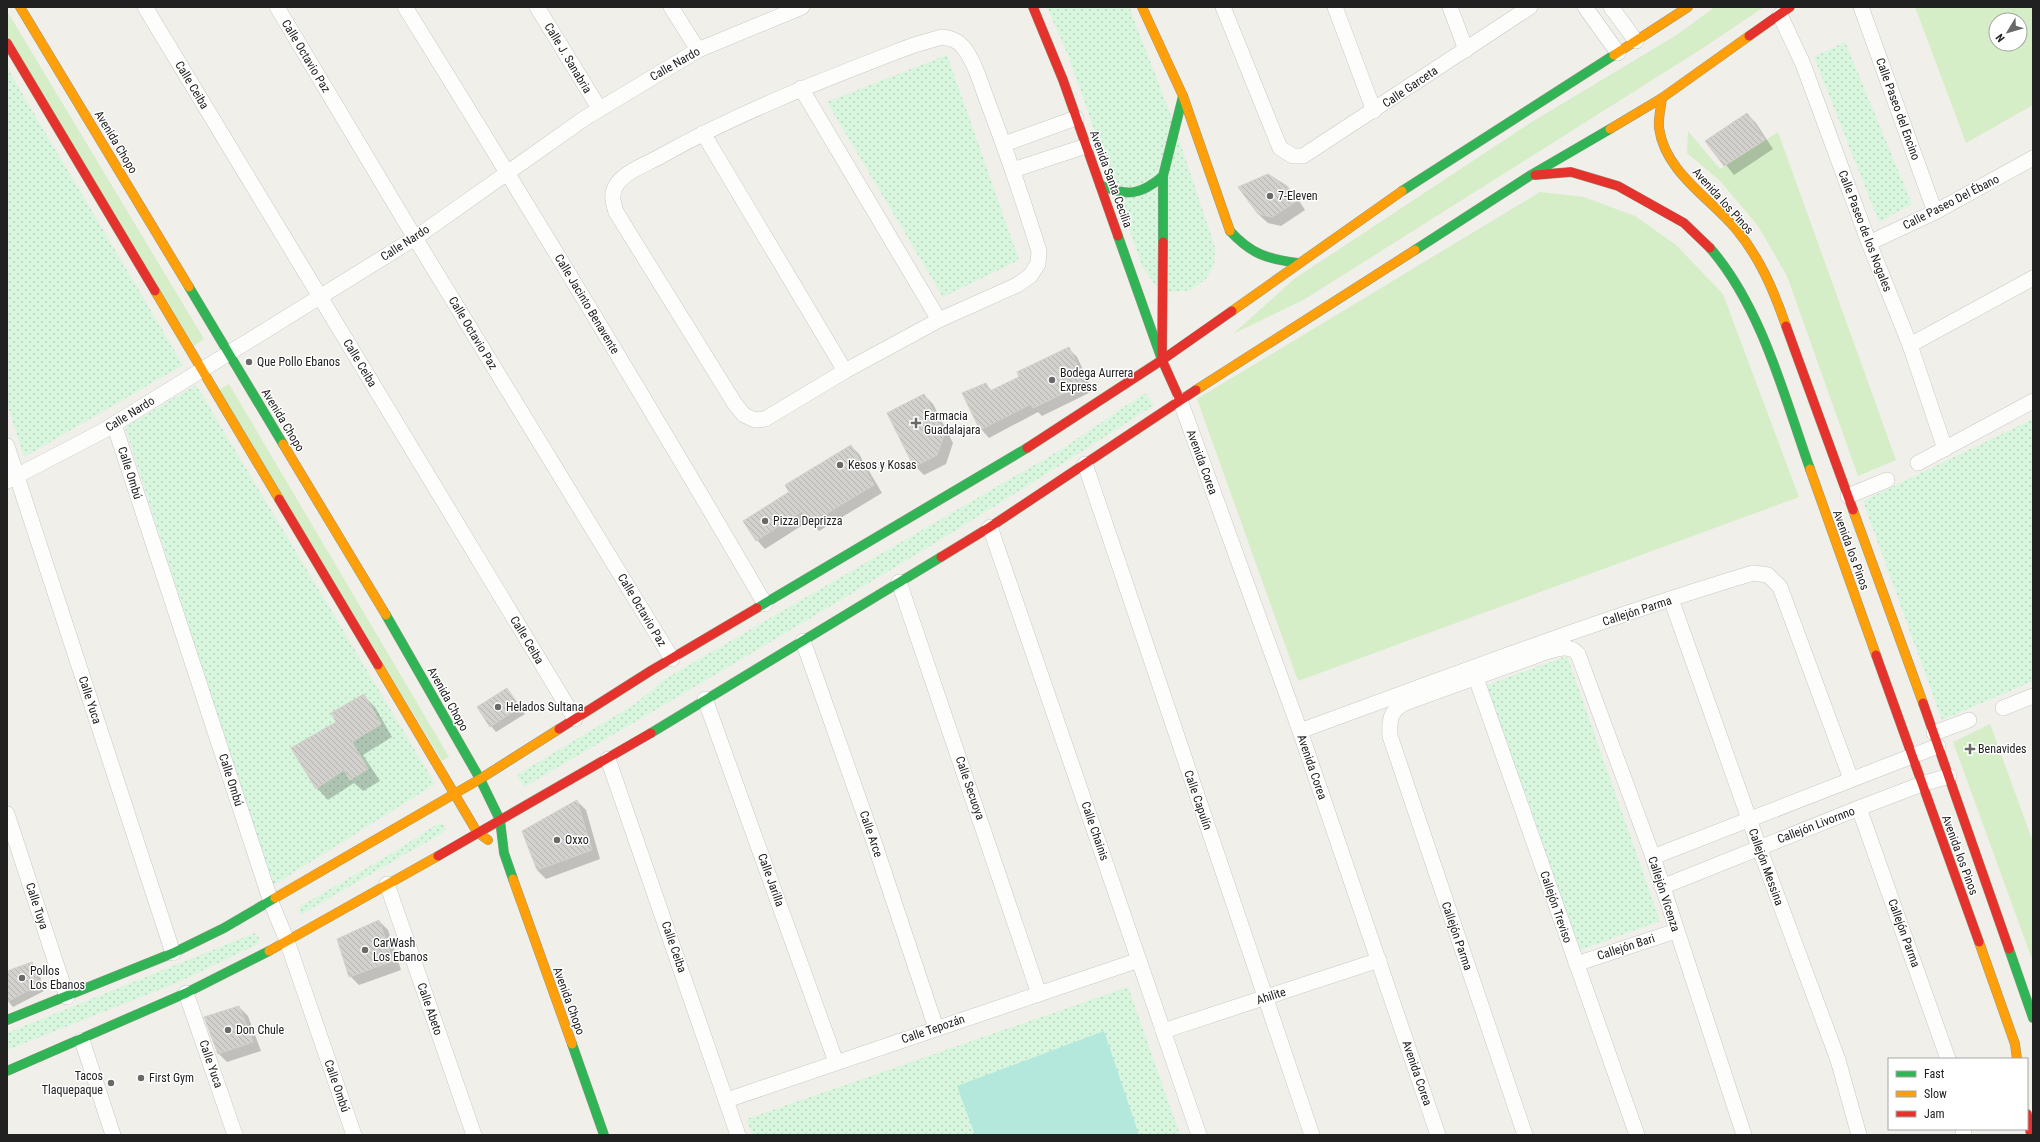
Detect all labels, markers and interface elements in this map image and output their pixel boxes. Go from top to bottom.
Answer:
north arrow [1988,12,2028,52]
street label: Calle Octavio Paz [279,17,333,95]
street label: Calle J. Sanabria [541,20,595,96]
text: N [1993,31,2008,45]
street label: Calle Nardo [648,44,702,84]
street label: Calle Paseo del Encino [1873,56,1923,162]
street label: Calle Ceiba [172,59,212,112]
street label: Calle Garceta [1380,63,1440,111]
street label: Avenida Chopo [92,108,140,176]
street label: Avenida Santa Cecilia [1087,129,1135,230]
street label: Avenida los Pinos [1690,165,1756,237]
street label: Calle Paseo de los Nogales [1835,168,1895,294]
street label: Calle Paseo Del Ébano [1900,171,2001,232]
place label: 7-Eleven [1278,189,1318,203]
marker: 7-Eleven [1265,191,1275,201]
street label: Calle Nardo [378,222,432,264]
street label: Calle Jacinto Benavente [552,252,622,357]
street label: Calle Octavio Paz [446,294,500,372]
street label: Calle Ceiba [340,337,380,390]
place label: Que Pollo Ebanos [257,355,340,369]
marker: Que Pollo Ebanos [244,357,254,367]
place label: Bodega Aurrera Express [1060,366,1133,394]
marker: Bodega Aurrera Express [1047,375,1057,385]
street label: Avenida Chopo [259,386,307,454]
street label: Calle Nardo [103,393,157,435]
place label: Farmacia Guadalajara [924,409,981,437]
marker: Farmacia Guadalajara [911,418,921,428]
street label: Avenida Corea [1184,428,1220,497]
street label: Calle Ombú [115,445,145,501]
place label: Kesos y Kosas [848,458,917,472]
marker: Kesos y Kosas [835,460,845,470]
street label: Avenida los Pinos [1830,508,1872,592]
place label: Pizza Deprizza [773,514,843,528]
marker: Pizza Deprizza [760,516,770,526]
street label: Calle Octavio Paz [615,571,669,649]
street label: Callejón Parma [1601,593,1674,629]
street label: Calle Ceiba [507,614,547,667]
street label: Avenida Chopo [425,665,471,733]
street label: Calle Yuca [76,674,104,726]
place label: Helados Sultana [506,700,584,714]
marker: Helados Sultana [493,702,503,712]
street label: Avenida Corea [1294,733,1330,802]
place label: Benavides [1978,742,2027,756]
marker: Benavides [1965,744,1975,754]
street label: Calle Ombú [216,752,246,808]
street label: Calle Secuoya [953,754,987,822]
street label: Calle Capulín [1181,768,1215,832]
street label: Calle Chainis [1078,800,1112,862]
street label: Callejón Livornno [1775,804,1857,846]
street label: Calle Arce [857,809,886,859]
street label: Avenida los Pinos [1939,813,1981,897]
street label: Callejón Messina [1746,827,1786,908]
place label: Oxxo [565,833,589,847]
marker: Oxxo [552,835,562,845]
street label: Calle Jarilla [755,851,787,909]
street label: Callejón Vicenza [1645,855,1683,934]
street label: Callejón Treviso [1537,869,1575,945]
street label: Calle Tuya [23,881,51,931]
street label: Callejón Parma [1885,897,1923,969]
street label: Callejón Parma [1439,900,1475,972]
street label: Calle Ceiba [659,920,689,975]
street label: Callejón Bari [1595,931,1657,963]
place label: CarWash Los Ebanos [373,936,428,964]
marker: CarWash Los Ebanos [360,945,370,955]
place label: Pollos Los Ebanos [30,964,85,992]
street label: Avenida Chopo [550,965,588,1037]
marker: Pollos Los Ebanos [17,973,27,983]
street label: Calle Abeto [415,981,445,1037]
street label: Ahilite [1254,985,1288,1007]
street label: Calle Tepozán [899,1012,967,1046]
place label: Don Chule [236,1023,285,1037]
marker: Don Chule [223,1025,233,1035]
street label: Calle Yuca [196,1038,226,1090]
street label: Avenida Corea [1399,1039,1435,1108]
street label: Calle Ombú [322,1058,353,1114]
legend [1888,1058,2028,1130]
text: Fast [1924,1067,1945,1081]
place label: Tacos Tlaquepaque [42,1069,103,1097]
place label: First Gym [149,1071,194,1085]
marker: First Gym [136,1073,146,1083]
marker: Tacos Tlaquepaque [106,1078,116,1088]
text: Slow [1924,1087,1947,1101]
text: Jam [1924,1107,1945,1121]

